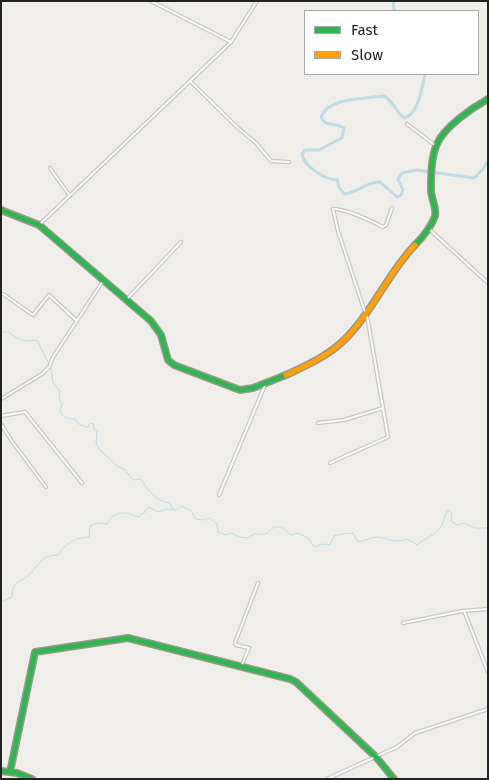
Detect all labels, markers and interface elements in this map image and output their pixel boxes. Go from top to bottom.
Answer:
legend [304,10,479,75]
text: Fast [351,21,378,39]
text: Slow [351,46,383,64]

